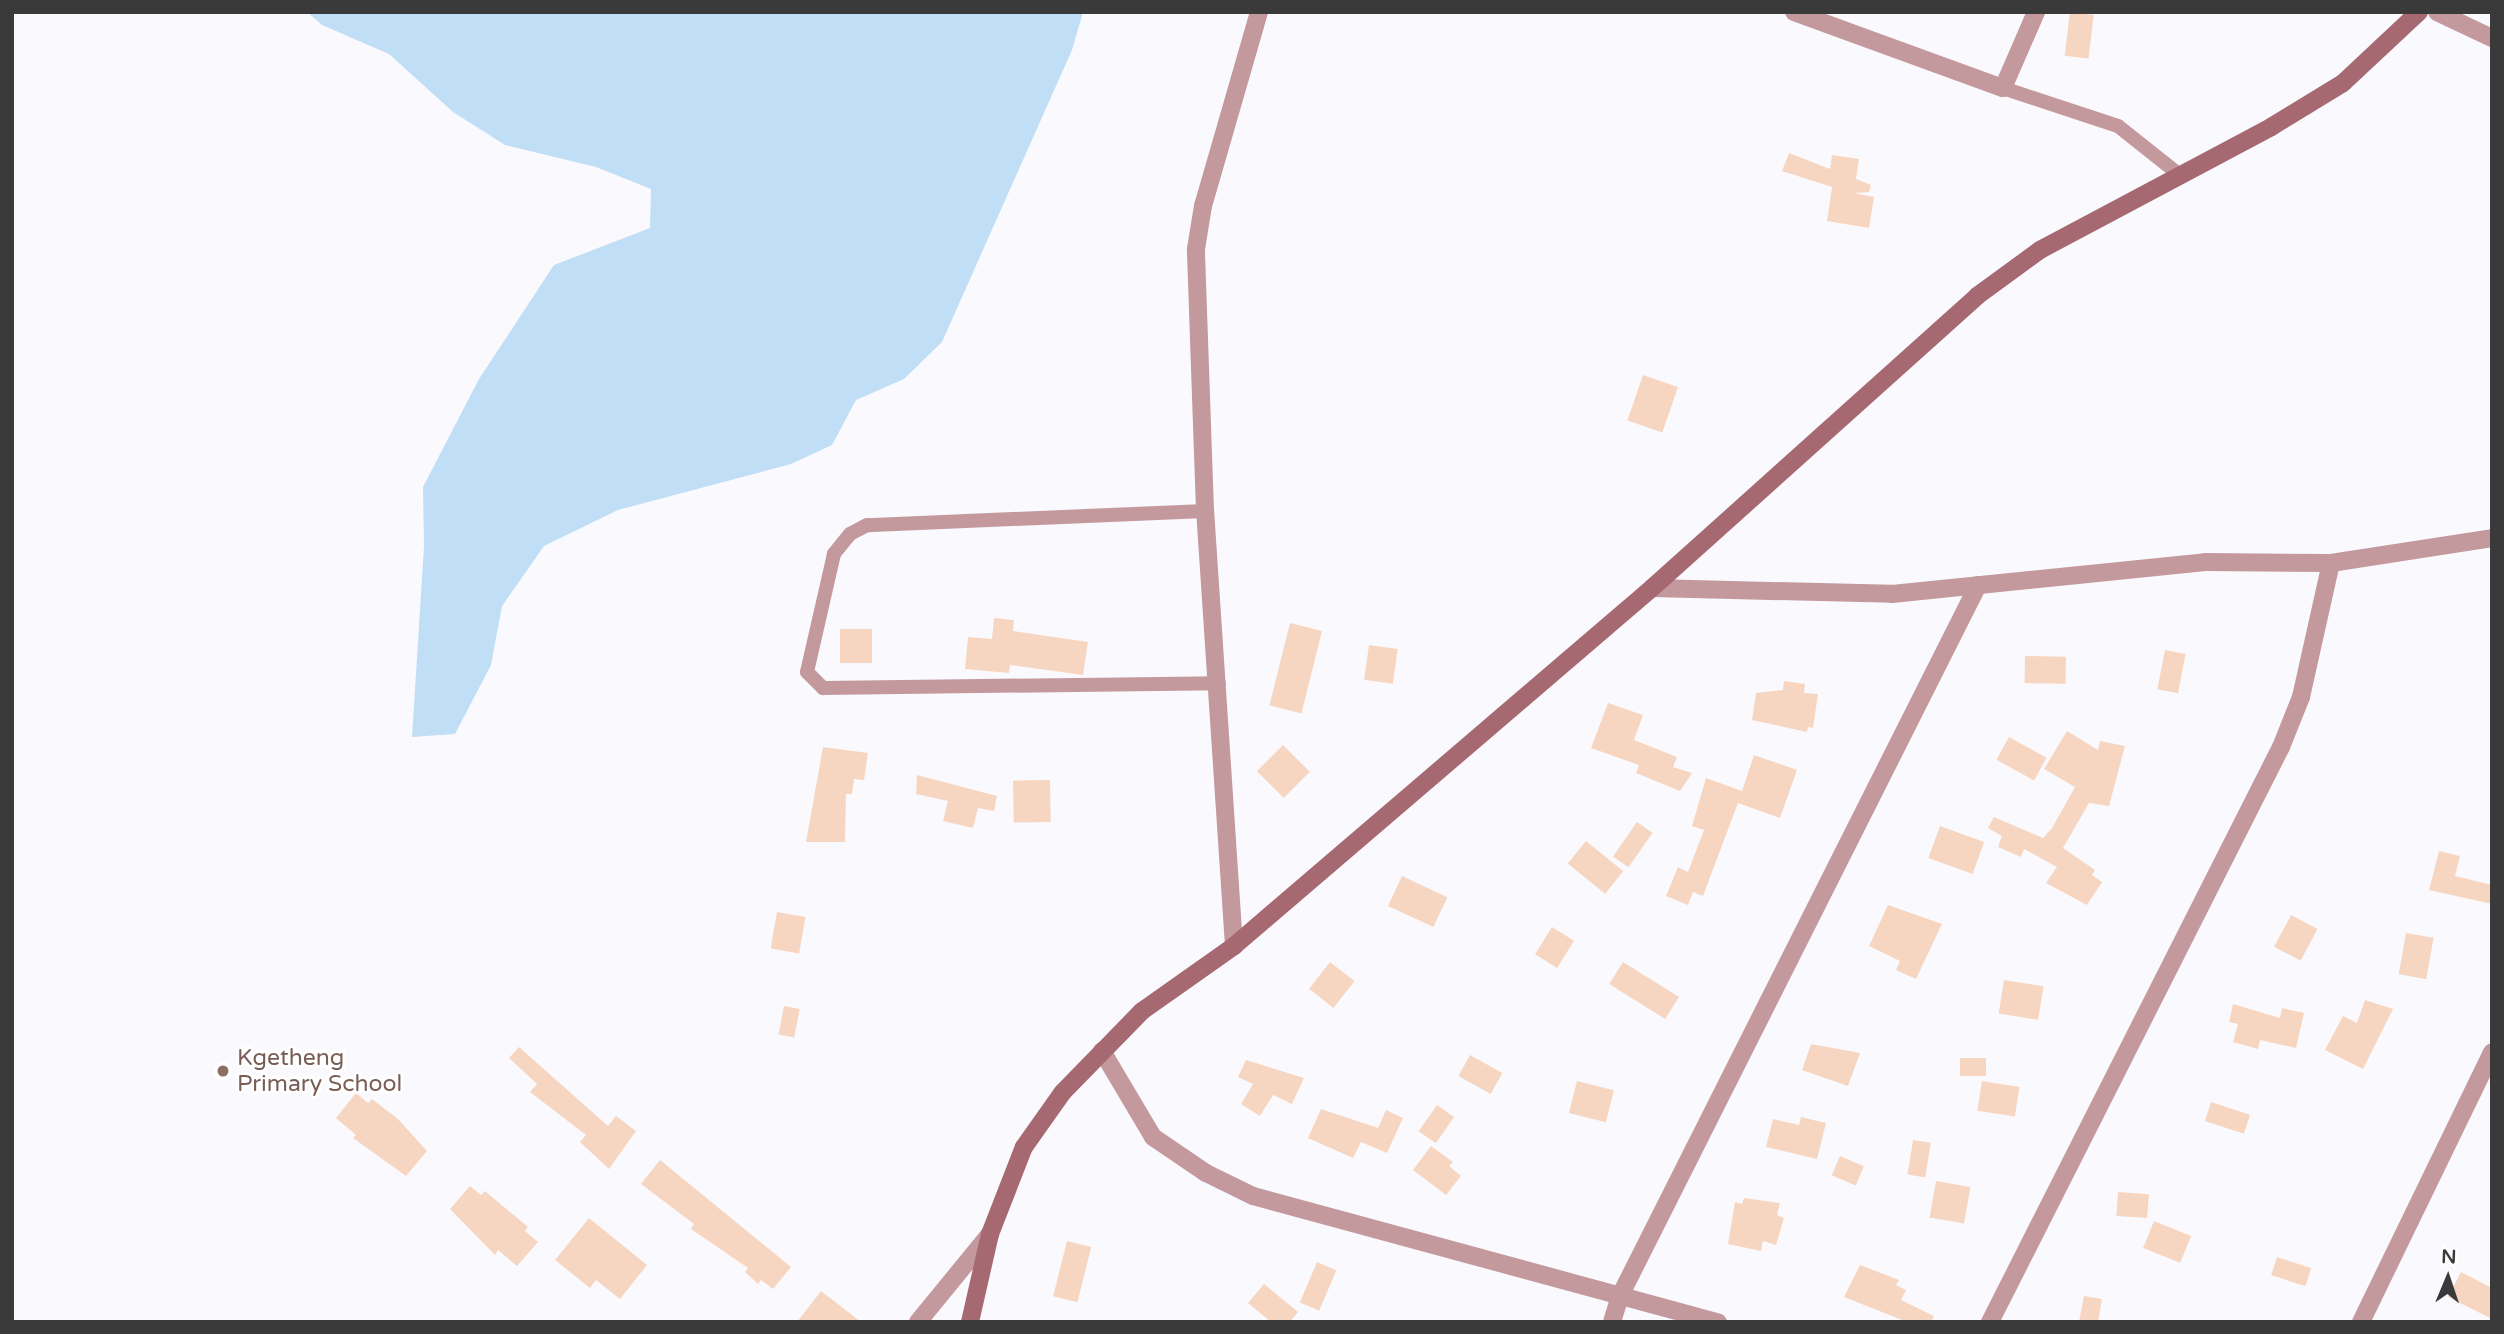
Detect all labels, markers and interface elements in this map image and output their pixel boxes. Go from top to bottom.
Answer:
place label: Kgetheng Primary School [237,1044,402,1098]
marker: Kgetheng Primary School [215,1063,231,1079]
north arrow [2413,1243,2483,1313]
text: N [2441,1246,2457,1268]

